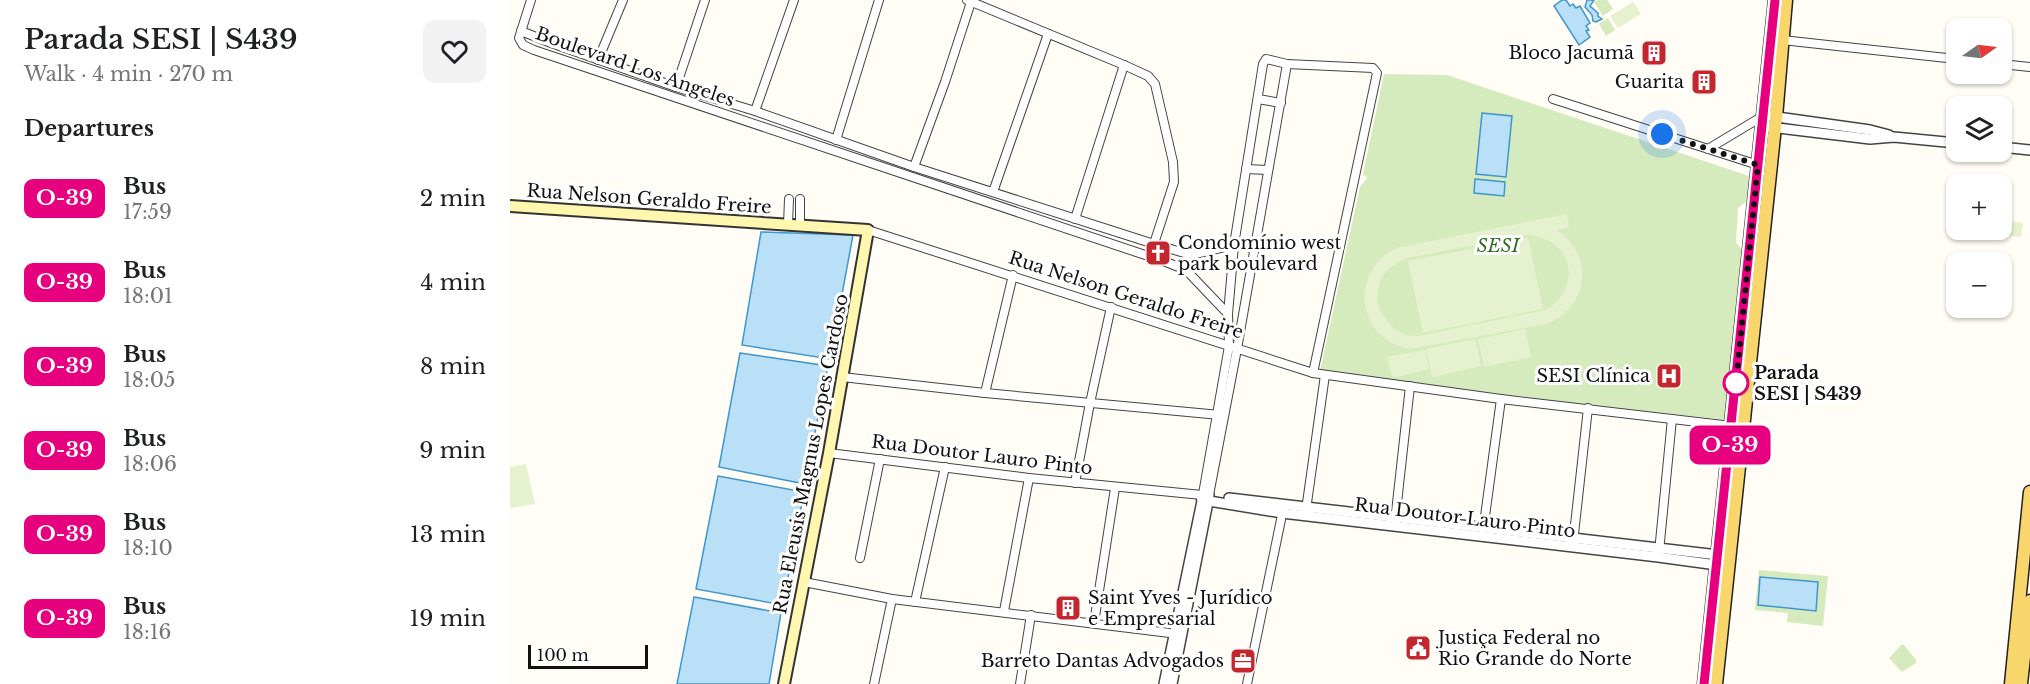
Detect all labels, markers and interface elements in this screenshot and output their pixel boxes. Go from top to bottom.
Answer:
north arrow [1946,18,2012,84]
map controls [1946,18,2012,318]
button: heart [423,20,486,83]
text: Parada SESI | S439 [24,22,298,57]
street label: Boulevard Los Angeles [533,23,737,111]
building icon: Bloco Jacumã [1639,38,1669,68]
place label: Bloco Jacumã [1509,42,1634,64]
text: Walk · 4 min · 270 m [24,62,233,86]
building icon: Guarita [1689,67,1719,97]
place label: Guarita [1615,71,1684,93]
button: layers [1946,96,2012,162]
text: Departures [24,115,154,142]
your location [1647,119,1677,149]
text: Bus [123,173,166,200]
button: + [1946,174,2012,240]
street label: Rua Nelson Geraldo Freire [526,179,772,219]
text: O-39 [36,185,93,211]
text: 2 min [420,185,486,212]
text: 17:59 [123,200,172,224]
place label: Condomínio west park boulevard [1178,232,1341,275]
park label: SESI [1477,235,1521,257]
church icon: Condomínio west park boulevard [1143,238,1173,268]
street label: Rua Nelson Geraldo Freire [1006,247,1246,343]
button: − [1946,252,2012,318]
text: Bus [123,257,166,284]
text: O-39 [36,269,93,295]
text: 4 min [421,269,486,296]
text: 18:01 [123,284,173,308]
street label: Rua Eleusis Magnus Lopes Cardoso [769,292,853,616]
text: Bus [123,341,166,368]
text: O-39 [36,353,93,379]
text: 8 min [420,353,486,380]
hospital icon: SESI Clínica [1654,361,1684,391]
place label: Parada SESI | S439 [1754,362,1862,405]
place label: SESI Clínica [1536,365,1650,387]
text: 18:05 [123,368,175,392]
marker: Parada SESI | S439 [1723,370,1749,396]
text: Bus [123,425,166,452]
line badge: O-39 [1688,426,1772,464]
street label: Rua Doutor Lauro Pinto [870,431,1094,479]
text: O-39 [1702,432,1758,458]
text: O-39 [36,437,93,463]
text: 9 min [419,437,486,464]
text: 18:06 [123,452,177,476]
street label: Rua Doutor Lauro Pinto [1353,494,1577,542]
text: Bus [123,509,166,536]
text: O-39 [36,521,93,547]
text: 13 min [410,521,486,548]
text: 18:10 [123,536,173,560]
place label: Saint Yves - Jurídico e Empresarial [1088,587,1273,630]
text: Bus [123,593,166,620]
building icon: Saint Yves - Jurídico e Empresarial [1053,593,1083,623]
text: O-39 [36,605,93,631]
text: 19 min [409,605,486,632]
text: 18:16 [123,620,171,644]
place label: Justiça Federal no Rio Grande do Norte [1436,627,1632,670]
public building icon: Justiça Federal no Rio Grande do Norte [1403,633,1433,663]
scale bar [528,642,648,670]
text: 100 m [537,645,589,665]
office icon: Barreto Dantas Advogados [1228,646,1258,676]
place label: Barreto Dantas Advogados [981,650,1224,672]

